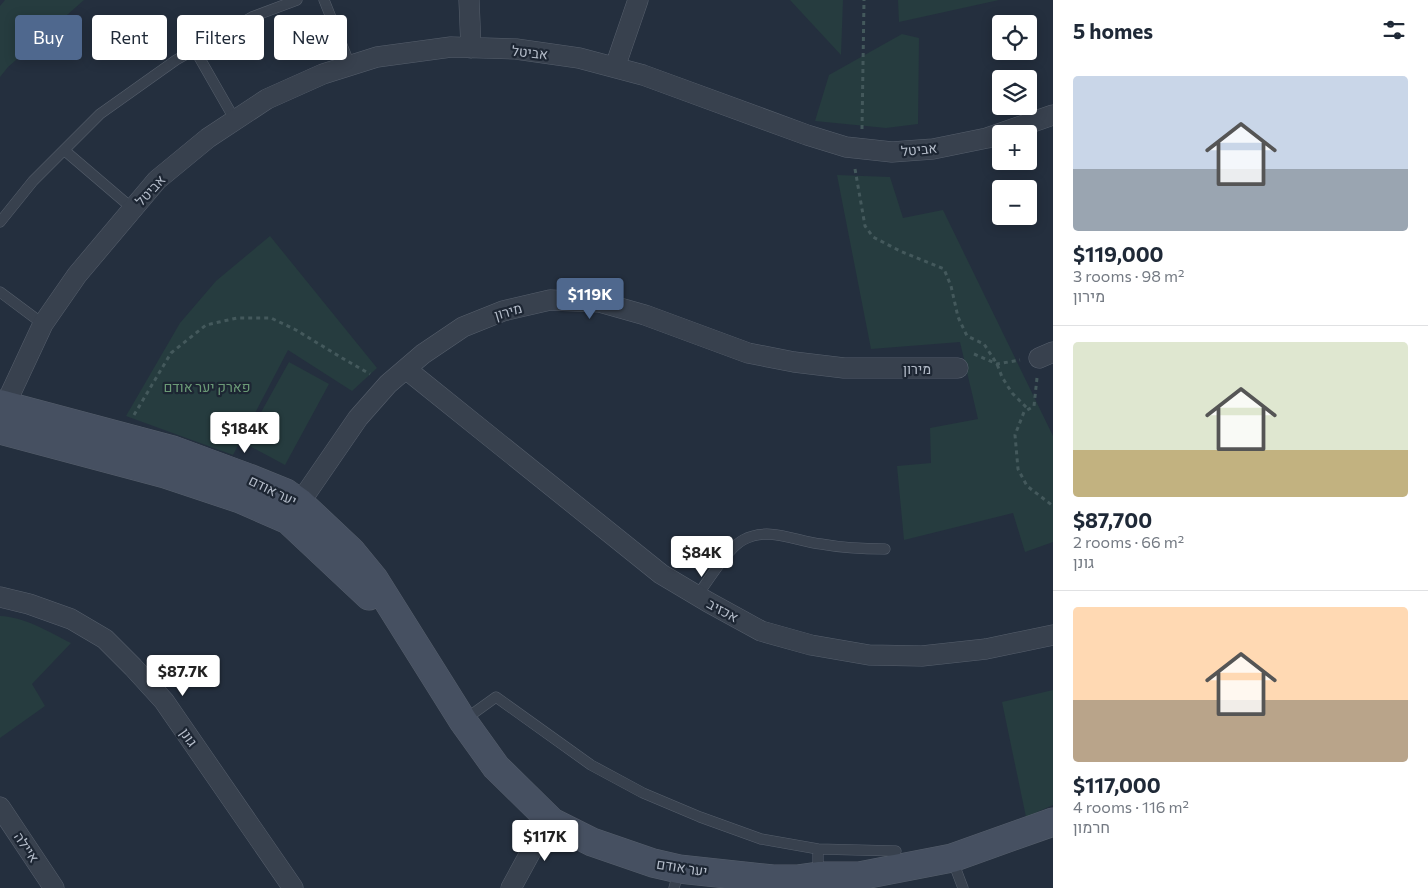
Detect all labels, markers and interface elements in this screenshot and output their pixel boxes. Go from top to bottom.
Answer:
chip: Buy [15,15,82,60]
chip: Rent [92,15,167,60]
chip: Filters [177,15,264,60]
chip: New [274,15,347,60]
map controls [992,15,1037,225]
button: locate [992,15,1037,60]
icon: filters [1380,16,1408,44]
text: 5 homes [1073,18,1153,43]
street label: אביטל [511,42,549,62]
button: layers [992,70,1037,115]
icon: home [1196,109,1286,199]
button: + [992,125,1037,170]
street label: אביטל [900,139,938,159]
street label: אביטל [131,171,169,209]
button: − [992,180,1037,225]
text: $119,000 [1073,241,1164,266]
text: 3 rooms · 98 m² [1073,266,1184,285]
pin: $119K [555,278,625,320]
text: $119K [568,284,612,303]
text: מירון [1073,286,1105,305]
street label: מירון [492,299,524,323]
street label: מירון [903,360,931,377]
icon: home [1196,374,1286,464]
park label: פארק יער אודם [163,378,251,395]
pin: $184K [210,412,280,454]
text: $184K [221,418,269,437]
street label: יער אודם [246,471,300,509]
text: $87,700 [1073,507,1152,532]
text: 2 rooms · 66 m² [1073,532,1184,551]
pin: $84K [672,536,732,578]
text: $84K [682,542,722,561]
text: גונן [1073,552,1094,571]
street label: אכזיב [704,595,742,625]
icon: home [1196,639,1286,729]
pin: $87.7K [142,654,224,697]
text: $87.7K [158,661,208,680]
street label: גונן [177,724,201,750]
text: $117,000 [1073,772,1161,797]
text: 4 rooms · 116 m² [1073,797,1189,816]
text: חרמון [1073,817,1110,836]
pin: $117K [510,820,580,862]
text: $117K [523,826,567,845]
street label: איילה [11,829,43,865]
street label: יער אודם [655,855,709,879]

